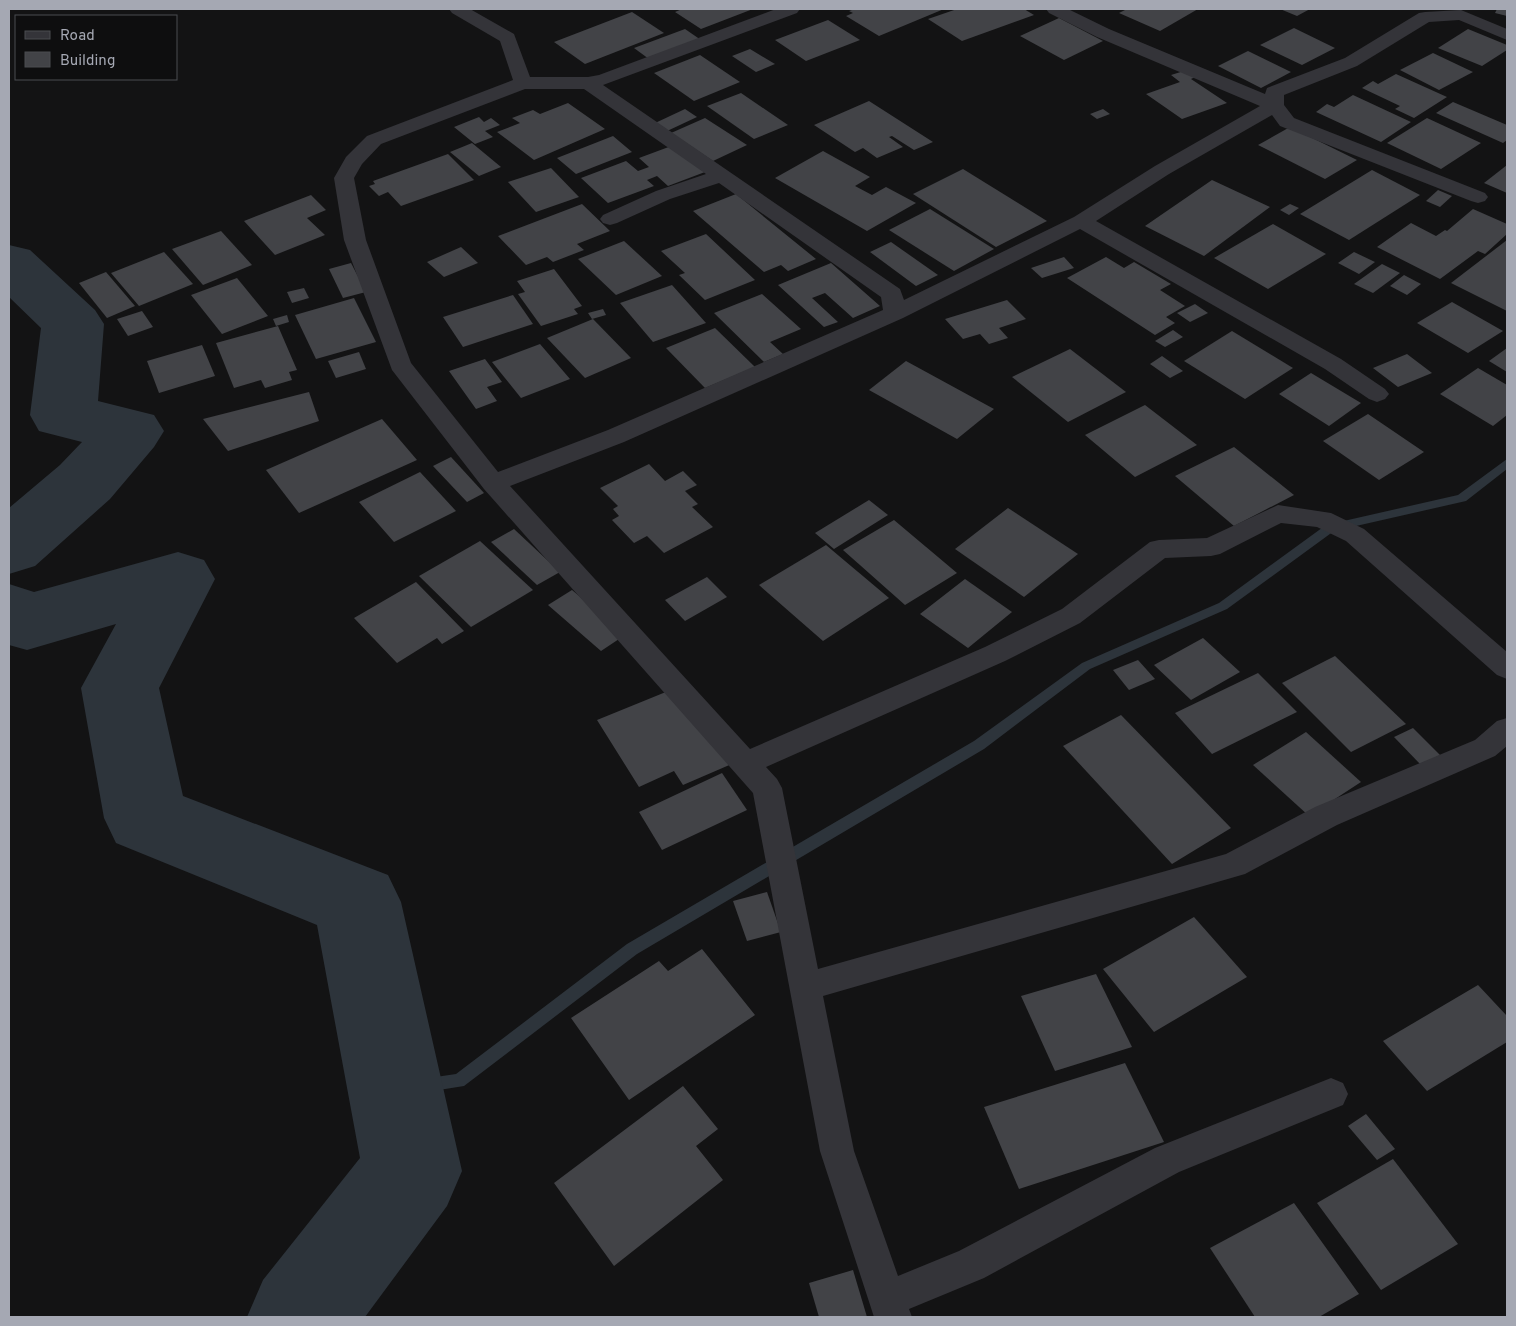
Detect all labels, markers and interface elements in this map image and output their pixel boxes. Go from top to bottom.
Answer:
legend [15,15,178,80]
text: Road [60,27,95,46]
text: Building [60,52,115,71]

